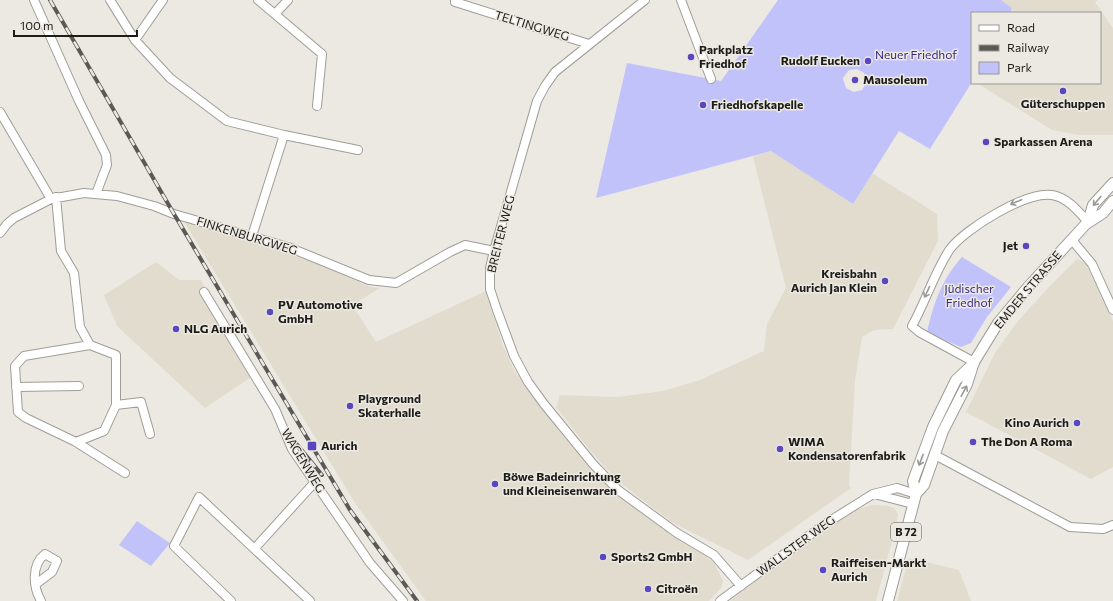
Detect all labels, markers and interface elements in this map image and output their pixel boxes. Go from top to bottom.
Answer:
street label: TELTINGWEG [493,7,571,43]
scale bar [14,12,137,38]
legend [971,12,1101,84]
text: 100 m [20,18,54,32]
text: Road [1007,20,1035,34]
text: Railway [1007,40,1049,54]
place label: Parkplatz Friedhof [699,42,753,70]
park label: Neuer Friedhof [875,47,957,61]
marker: Parkplatz Friedhof [686,52,696,62]
place label: Rudolf Eucken [781,53,860,67]
marker: Rudolf Eucken [863,56,873,66]
text: Park [1007,60,1033,74]
place label: Mausoleum [863,72,927,86]
marker: Mausoleum [850,75,860,85]
marker: Güterschuppen [1058,86,1068,96]
place label: Güterschuppen [1021,96,1105,110]
place label: Friedhofskapelle [711,97,803,111]
marker: Friedhofskapelle [698,100,708,110]
place label: Sparkassen Arena [994,134,1093,148]
marker: Sparkassen Arena [981,137,991,147]
street label: BREITER WEG [484,193,516,274]
one-way arrow [1093,196,1102,206]
one-way arrow [1010,199,1022,207]
street label: FINKENBURGWEG [195,213,299,257]
place label: Jet [1003,238,1018,253]
marker: Jet [1021,241,1031,251]
street label: EMDER STRASSE [991,248,1064,331]
place label: Kreisbahn Aurich Jan Klein [791,266,877,295]
marker: Kreisbahn Aurich Jan Klein [880,276,890,286]
park label: Jüdischer Friedhof [944,281,994,309]
one-way arrow [923,286,930,298]
place label: PV Automotive GmbH [278,297,363,325]
marker: PV Automotive GmbH [265,307,275,317]
place label: NLG Aurich [184,321,247,335]
marker: NLG Aurich [171,324,181,334]
one-way arrow [960,385,968,397]
place label: Playground Skaterhalle [358,391,421,419]
marker: Playground Skaterhalle [345,401,355,411]
place label: Kino Aurich [1004,415,1069,429]
marker: Kino Aurich [1072,418,1082,428]
street label: WAGENWEG [279,426,329,495]
place label: WIMA Kondensatorenfabrik [788,434,906,462]
place label: The Don A Roma [981,434,1072,448]
marker: The Don A Roma [968,437,978,447]
place label: Aurich [321,438,357,452]
marker: Aurich [306,440,318,452]
marker: WIMA Kondensatorenfabrik [775,444,785,454]
one-way arrow [916,454,924,466]
place label: Böwe Badeinrichtung und Kleineisenwaren [503,469,621,497]
marker: Böwe Badeinrichtung und Kleineisenwaren [490,479,500,489]
street label: WALLSTER WEG [753,512,837,578]
road number: B 72 [891,523,921,541]
place label: Sports2 GmbH [611,549,693,563]
marker: Sports2 GmbH [598,552,608,562]
place label: Raiffeisen-Markt Aurich [831,555,926,583]
marker: Raiffeisen-Markt Aurich [818,565,828,575]
place label: Citroën [656,581,698,595]
marker: Citroën [643,584,653,594]

